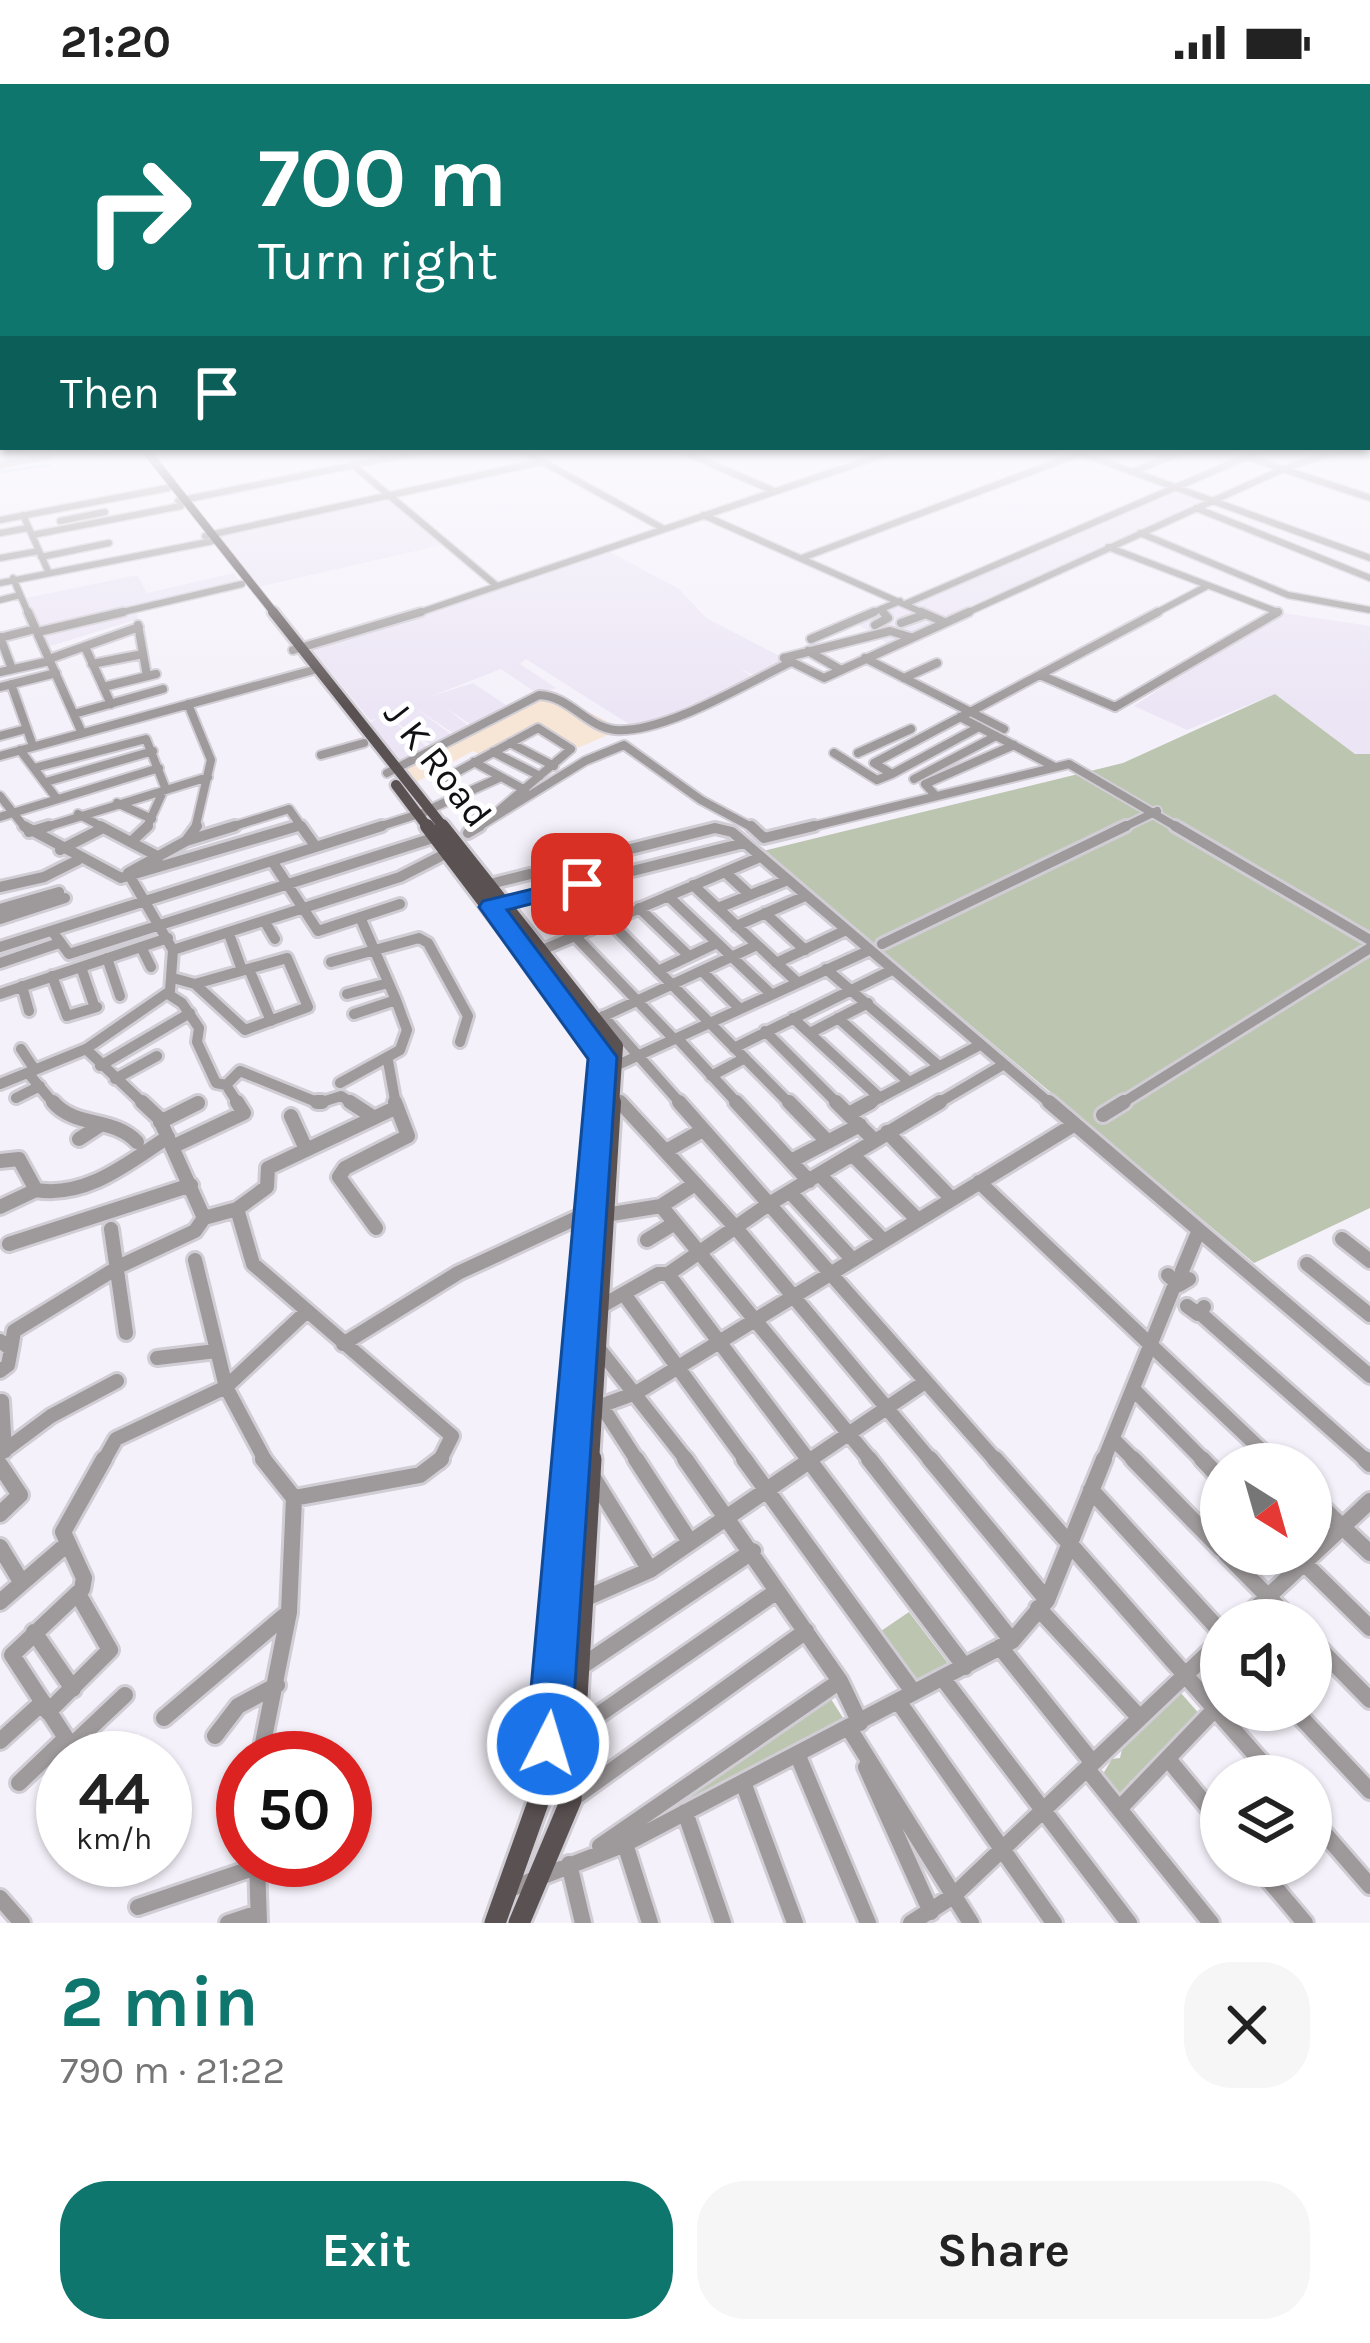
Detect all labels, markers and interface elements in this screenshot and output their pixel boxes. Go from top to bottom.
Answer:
text: 21:20 [60,16,171,68]
text: 700 m [258,129,507,227]
icon: right [60,132,216,288]
text: Turn right [258,229,498,293]
icon: arrive [184,360,250,426]
text: Then [60,367,160,419]
street label: J K Road [374,692,502,836]
pin [531,833,633,935]
icon: arrive [549,851,615,917]
north arrow [1200,1443,1332,1575]
map controls [1200,1443,1332,1887]
button: sound [1200,1599,1332,1731]
position arrow [485,1681,611,1807]
speed limit sign: 50 [216,1731,372,1887]
button: layers [1200,1755,1332,1887]
text: 44 [78,1759,150,1829]
text: km/h [76,1821,152,1857]
text: 2 min [60,1960,259,2044]
button: close [1184,1962,1310,2088]
text: 790 m · 21:22 [60,2047,285,2093]
button: Exit [60,2181,673,2319]
button: Share [697,2181,1310,2319]

